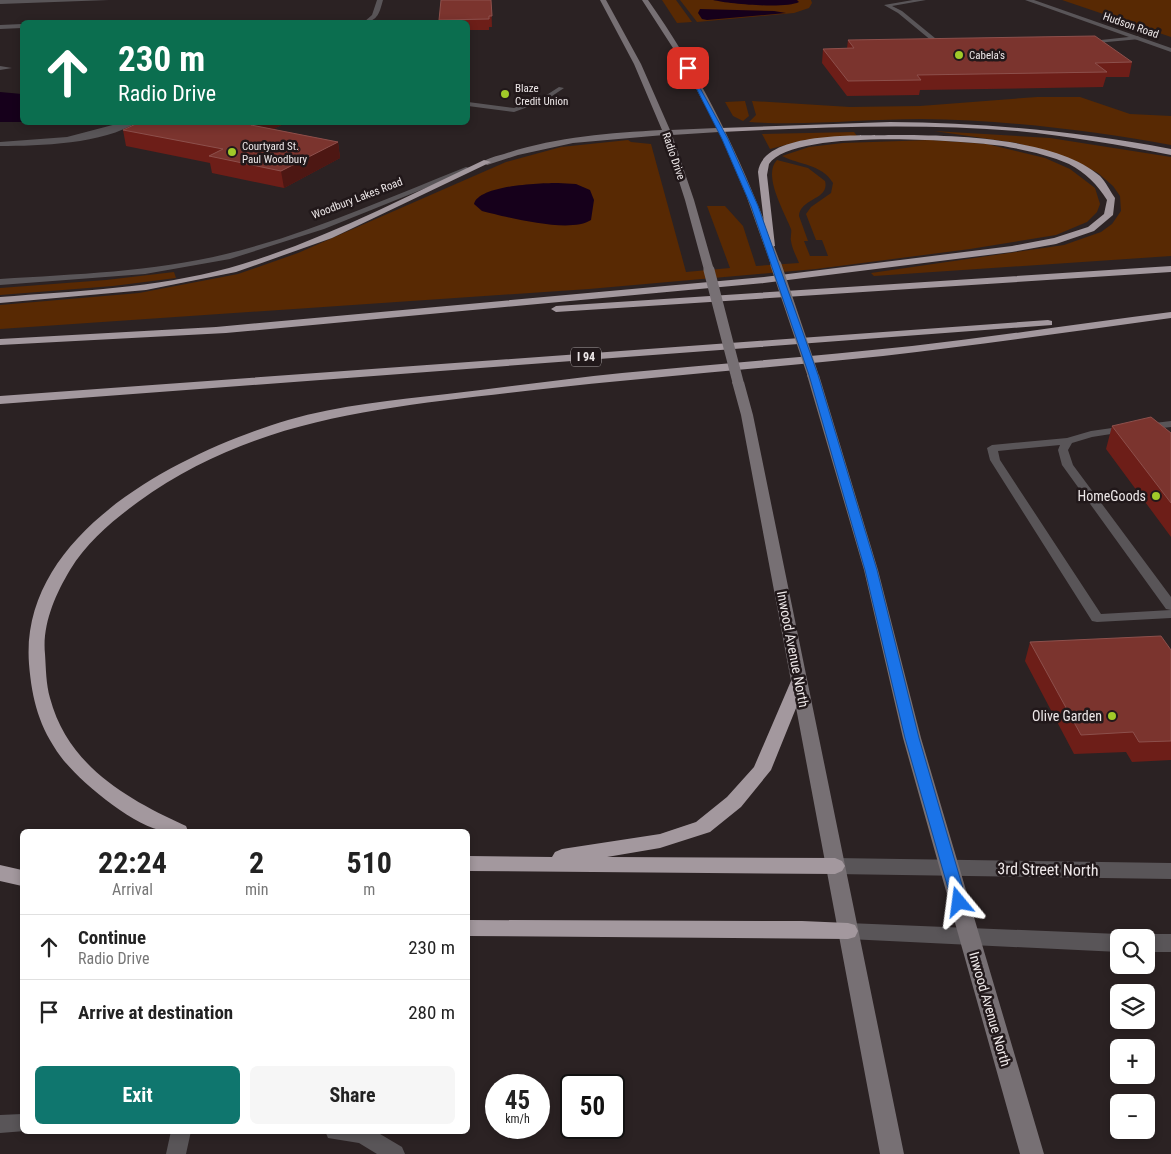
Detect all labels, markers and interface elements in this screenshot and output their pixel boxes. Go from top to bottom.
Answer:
street label: Hudson Road [1101,10,1160,41]
text: 230 m [118,39,205,80]
icon: ahead [35,40,100,105]
pin [667,47,709,89]
marker: Cabela's [953,49,965,61]
place label: Cabela's [969,49,1005,62]
icon: arrive [674,54,702,82]
text: Radio Drive [118,81,216,106]
place label: Blaze Credit Union [515,82,568,108]
marker: Blaze Credit Union [499,88,511,100]
street label: Radio Drive [659,131,688,181]
place label: Courtyard St. Paul Woodbury [242,140,308,166]
marker: Courtyard St. Paul Woodbury [226,146,238,158]
street label: Woodbury Lakes Road [310,175,404,222]
road number: I 94 [571,348,601,367]
place label: HomeGoods [1078,488,1146,504]
marker: HomeGoods [1150,490,1162,502]
street label: Inwood Avenue North [774,589,812,709]
place label: Olive Garden [1032,708,1102,724]
marker: Olive Garden [1106,710,1118,722]
text: 22:24 [98,845,167,880]
text: 2 [249,845,264,880]
text: 510 [346,845,392,880]
street label: 3rd Street North [997,859,1099,880]
position arrow [932,875,984,927]
text: Arrival [112,880,153,899]
text: min [245,880,268,899]
text: m [363,880,375,899]
text: Continue [78,926,146,949]
map controls [1110,929,1155,1139]
button: search [1110,929,1155,974]
icon: ahead [35,933,63,961]
text: 230 m [408,936,455,959]
text: Radio Drive [78,949,149,968]
street label: Inwood Avenue North [966,950,1014,1068]
button: layers [1110,984,1155,1029]
icon: arrive [35,998,63,1026]
text: Arrive at destination [78,1001,233,1024]
text: 280 m [408,1001,455,1024]
button: + [1110,1039,1155,1084]
button: Exit [35,1066,240,1124]
button: Share [250,1066,455,1124]
speed limit sign: 50 [560,1074,625,1139]
text: 45 [505,1086,530,1115]
button: − [1110,1094,1155,1139]
text: km/h [505,1112,530,1126]

